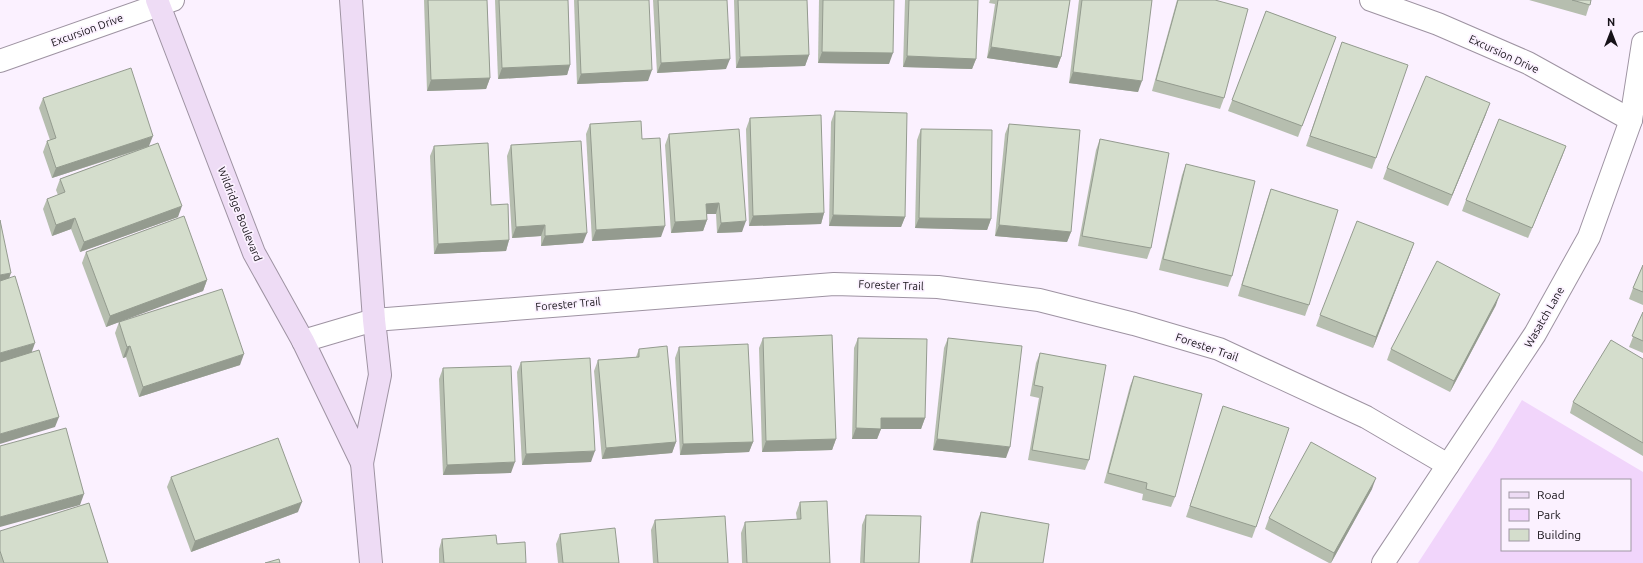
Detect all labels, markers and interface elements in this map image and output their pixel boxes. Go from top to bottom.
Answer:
street label: Excursion Drive [49,11,125,49]
north arrow [1591,12,1631,52]
text: N [1607,16,1615,28]
street label: Excursion Drive [1467,33,1541,75]
street label: Wildridge Boulevard [216,165,264,263]
street label: Forester Trail [858,278,924,292]
street label: Wasatch Lane [1522,285,1566,349]
street label: Forester Trail [535,295,601,313]
street label: Forester Trail [1174,331,1240,363]
legend [1501,479,1631,551]
text: Road [1537,488,1565,501]
text: Park [1537,508,1561,521]
text: Building [1537,528,1581,541]

